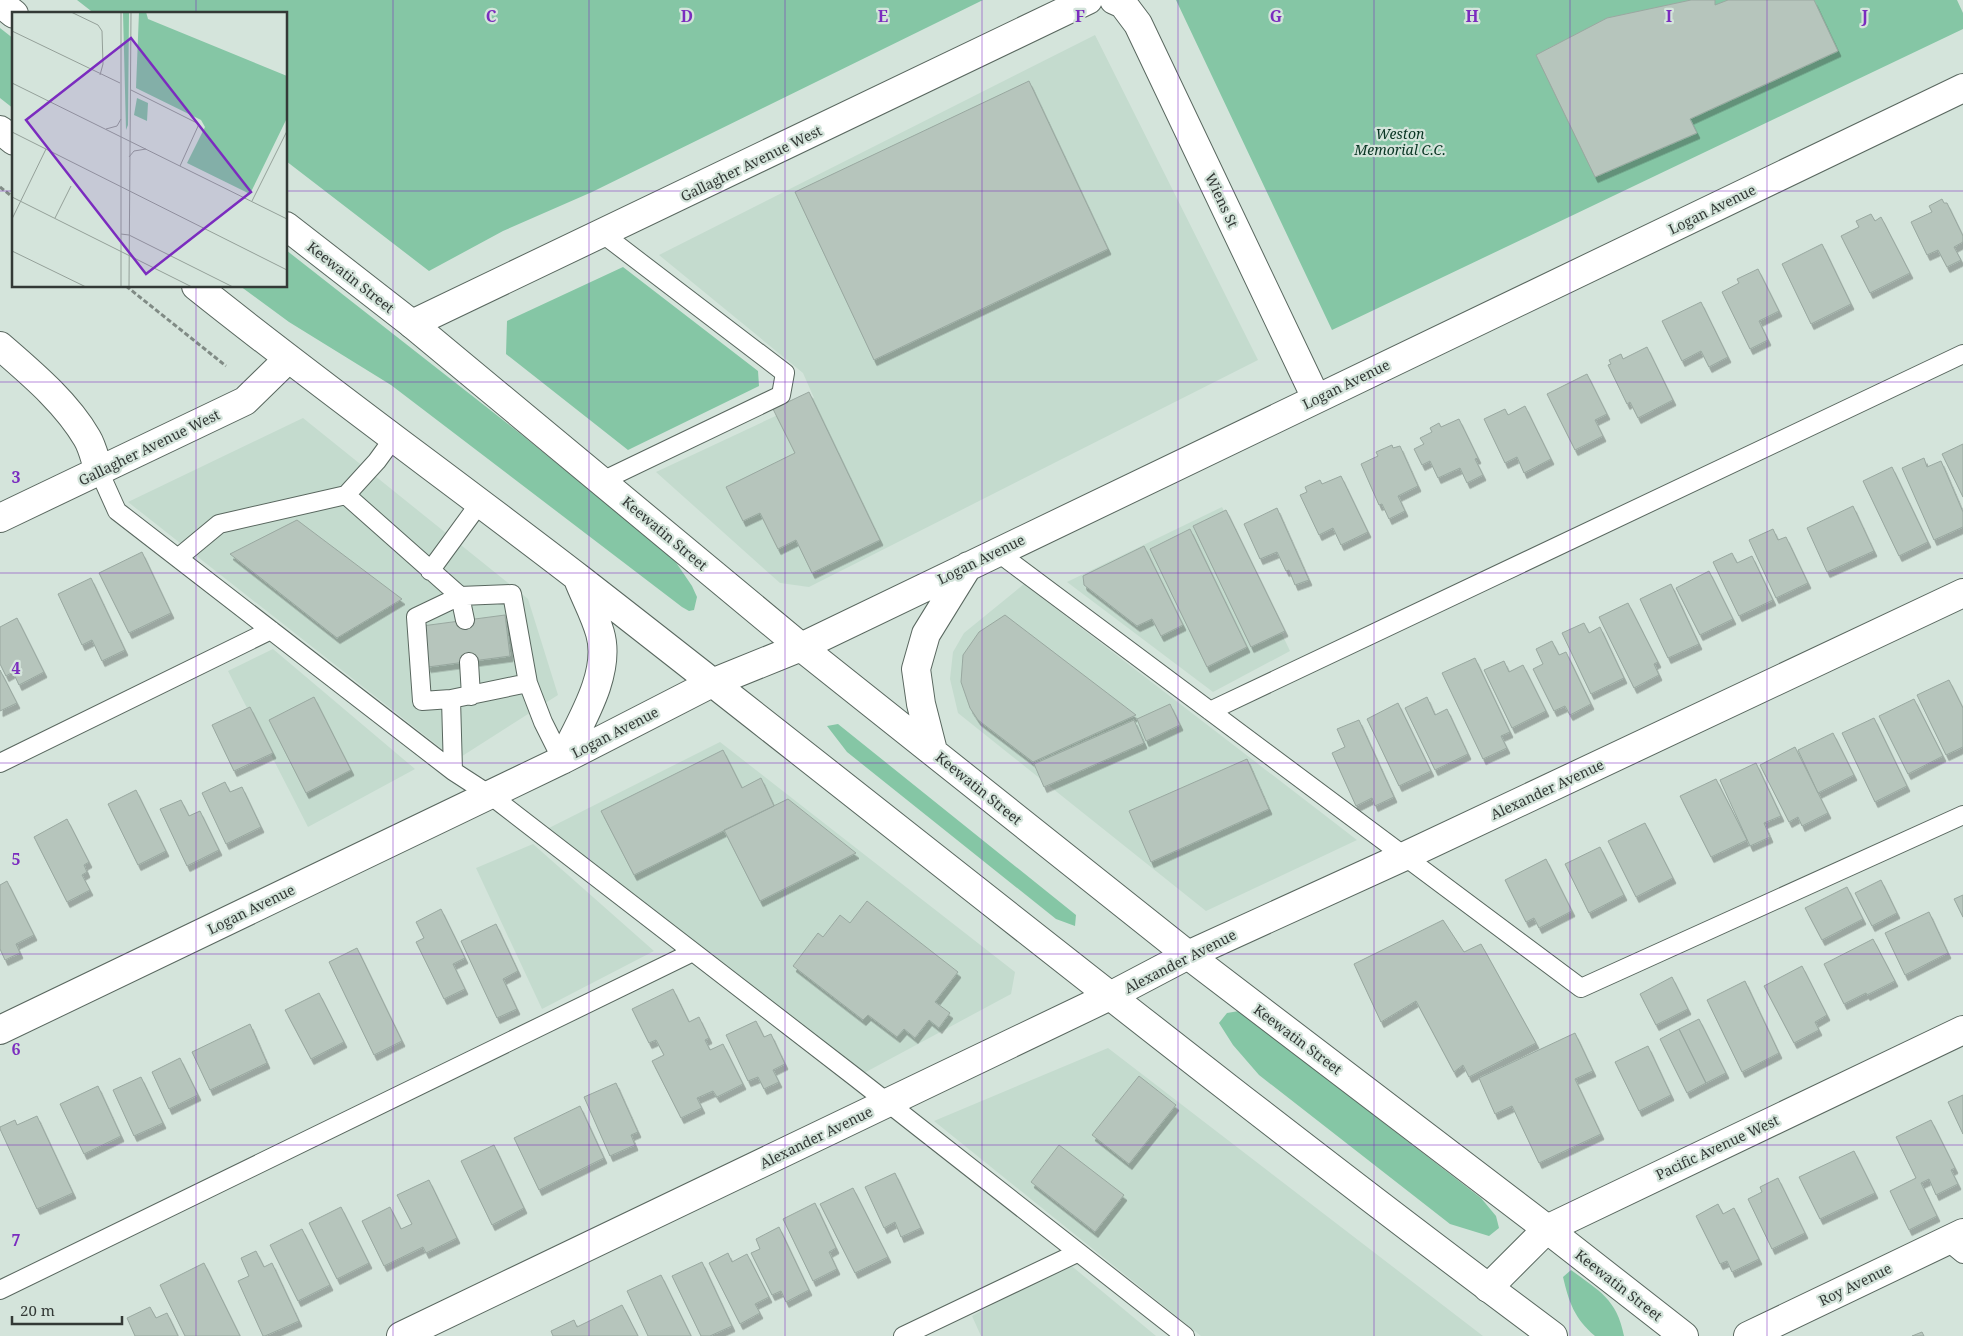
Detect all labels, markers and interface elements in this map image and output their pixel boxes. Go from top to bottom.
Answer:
text: C [486,5,497,27]
text: D [681,5,693,27]
text: E [878,5,888,27]
text: F [1075,5,1085,27]
text: G [1270,5,1282,27]
text: H [1465,5,1479,27]
text: I [1666,5,1672,27]
text: J [1861,5,1869,27]
inset map [12,12,288,288]
street label: Gallagher Avenue West [677,120,825,205]
park label: Weston Memorial C.C. [1353,124,1446,159]
street label: Wiens St [1201,170,1243,230]
street label: Logan Avenue [1665,180,1759,238]
street label: Keewatin Street [304,237,399,317]
street label: Logan Avenue [1299,355,1393,413]
street label: Gallagher Avenue West [75,404,223,489]
text: 3 [11,466,21,488]
street label: Keewatin Street [618,492,712,574]
street label: Logan Avenue [934,530,1028,588]
text: 4 [11,657,21,679]
street label: Logan Avenue [568,702,662,762]
street label: Keewatin Street [932,747,1026,829]
street label: Alexander Avenue [1487,754,1607,824]
text: 5 [11,848,21,870]
street label: Logan Avenue [204,880,298,938]
street label: Alexander Avenue [1121,925,1239,997]
street label: Keewatin Street [1250,1000,1346,1078]
text: 6 [11,1038,21,1060]
street label: Alexander Avenue [757,1101,875,1173]
street label: Pacific Avenue West [1652,1110,1782,1184]
text: 7 [11,1229,21,1251]
street label: Keewatin Street [1572,1245,1667,1325]
street label: Roy Avenue [1816,1258,1894,1310]
scale bar [12,1294,122,1326]
text: 20 m [20,1300,55,1320]

